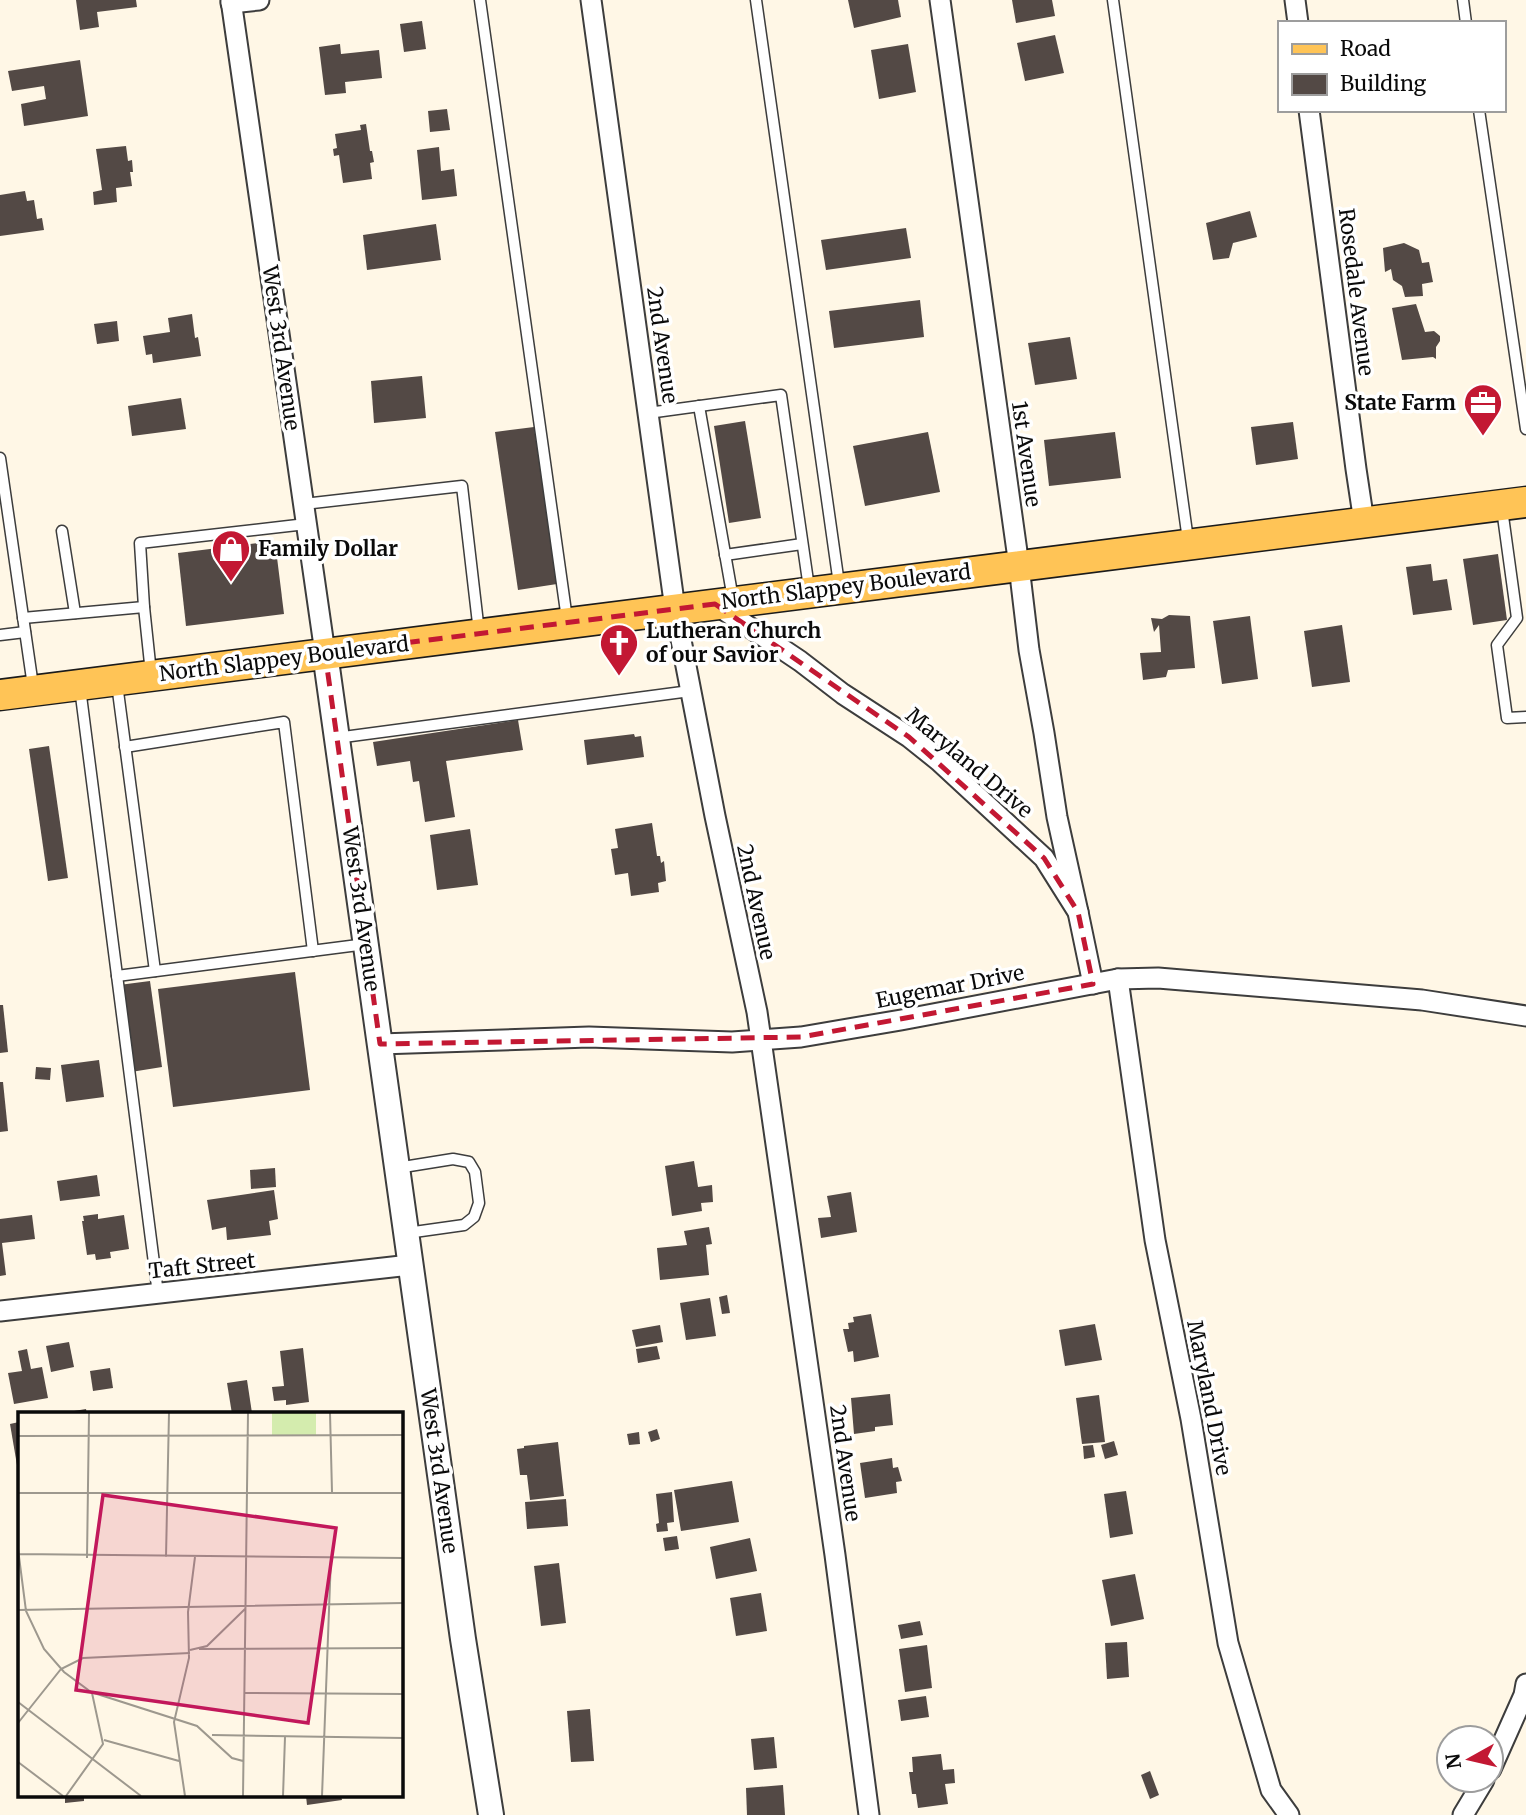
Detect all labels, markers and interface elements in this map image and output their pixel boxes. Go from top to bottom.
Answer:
legend [1278,21,1505,112]
text: Road [1340,35,1391,62]
text: Building [1340,70,1427,97]
street label: Rosedale Avenue [1333,207,1380,377]
street label: West 3rd Avenue [256,263,306,432]
street label: 2nd Avenue [641,285,684,405]
office icon: State Farm [1462,382,1504,437]
place label: State Farm [1344,389,1456,416]
street label: 1st Avenue [1006,399,1047,509]
shop icon: Family Dollar [210,528,252,583]
place label: Family Dollar [258,535,398,562]
street label: North Slappey Boulevard [720,558,973,615]
place label: Lutheran Church of our Savior [646,617,821,668]
church icon: Lutheran Church of our Savior [598,622,640,677]
street label: North Slappey Boulevard [158,630,411,687]
street label: Maryland Drive [900,702,1038,824]
street label: West 3rd Avenue [336,824,386,993]
street label: 2nd Avenue [731,842,782,962]
street label: Eugemar Drive [873,959,1026,1014]
street label: Taft Street [147,1246,257,1285]
street label: Maryland Drive [1181,1318,1238,1478]
street label: West 3rd Avenue [414,1386,464,1555]
street label: 2nd Avenue [824,1403,867,1523]
inset map [18,1412,402,1798]
north arrow [1435,1724,1505,1794]
text: N [1440,1752,1466,1770]

